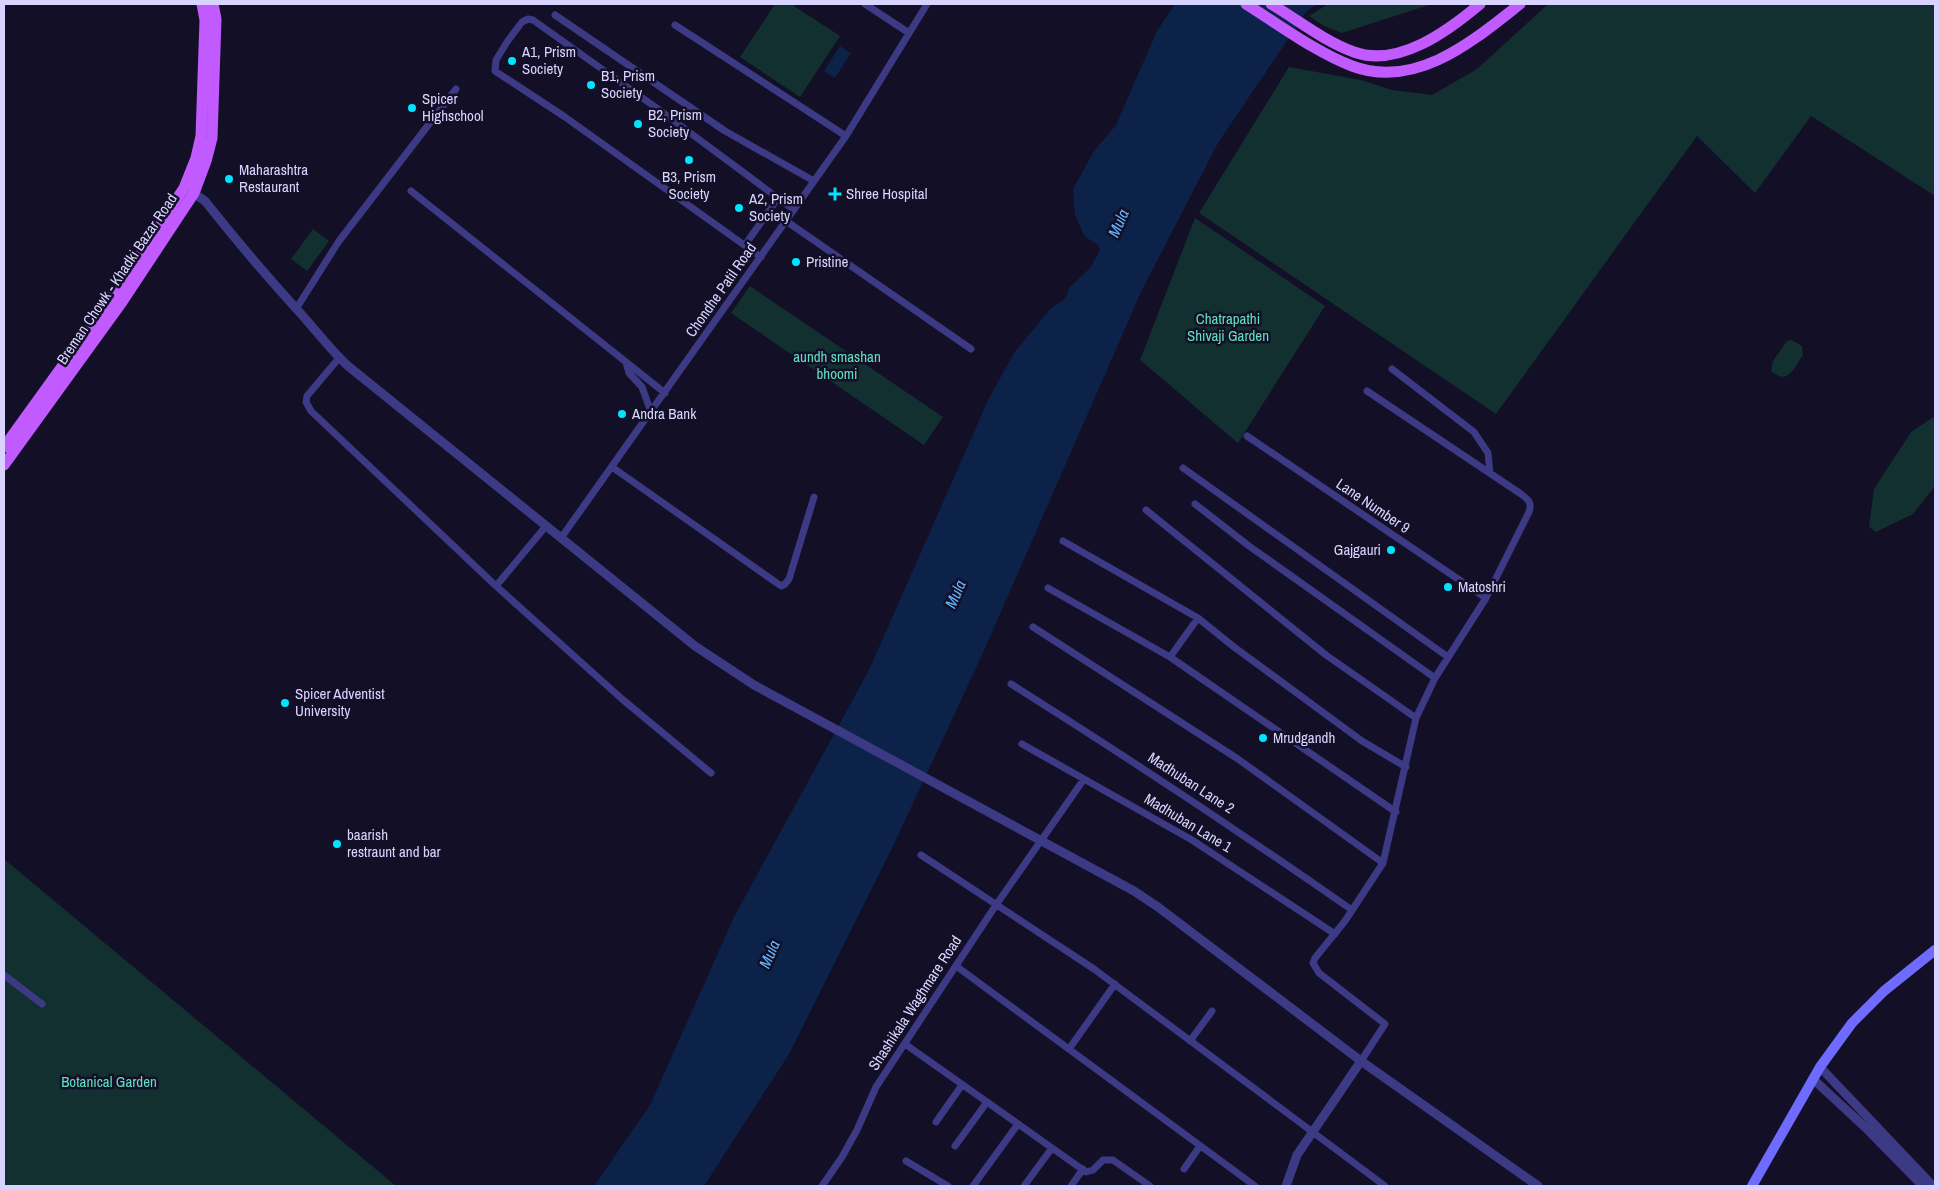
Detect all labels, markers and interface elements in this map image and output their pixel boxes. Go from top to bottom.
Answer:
place label: A1, Prism Society [521,41,576,79]
marker: A1, Prism Society [506,55,518,67]
place label: B1, Prism Society [601,65,655,103]
marker: B1, Prism Society [585,79,597,91]
place label: Spicer Highschool [422,88,484,126]
marker: Spicer Highschool [406,102,418,114]
place label: B2, Prism Society [648,104,702,142]
marker: B2, Prism Society [632,118,644,130]
marker: B3, Prism Society [683,154,695,166]
place label: Maharashtra Restaurant [239,159,308,197]
place label: B3, Prism Society [662,166,716,204]
marker: Maharashtra Restaurant [223,173,235,185]
place label: Shree Hospital [846,183,927,204]
marker: Shree Hospital [828,187,842,201]
place label: A2, Prism Society [748,188,803,226]
street label: Breman Chowk - Khadki Bazar Road [51,189,182,368]
marker: A2, Prism Society [733,202,745,214]
water label: Mula [1102,206,1134,240]
street label: Chondhe Patil Road [680,238,761,341]
place label: Pristine [806,251,849,272]
marker: Pristine [790,256,802,268]
park label: Chatrapathi Shivaji Garden [1187,308,1269,346]
park label: aundh smashan bhoomi [793,346,881,384]
place label: Andra Bank [631,403,697,424]
marker: Andra Bank [616,408,628,420]
street label: Lane Number 9 [1332,473,1414,538]
place label: Gajgauri [1334,539,1381,560]
marker: Gajgauri [1385,544,1397,556]
place label: Matoshri [1458,576,1506,597]
water label: Mula [939,577,971,611]
marker: Matoshri [1442,581,1454,593]
place label: Spicer Adventist University [295,683,385,721]
marker: Spicer Adventist University [279,697,291,709]
place label: Mrudgandh [1273,727,1335,748]
marker: Mrudgandh [1257,732,1269,744]
street label: Madhuban Lane 2 [1144,747,1239,818]
street label: Madhuban Lane 1 [1140,788,1236,857]
place label: baarish restraunt and bar [347,824,441,862]
marker: baarish restraunt and bar [331,838,343,850]
street label: Shashikala Waghmare Road [863,931,966,1074]
water label: Mula [753,937,785,971]
park label: Botanical Garden [61,1071,157,1092]

